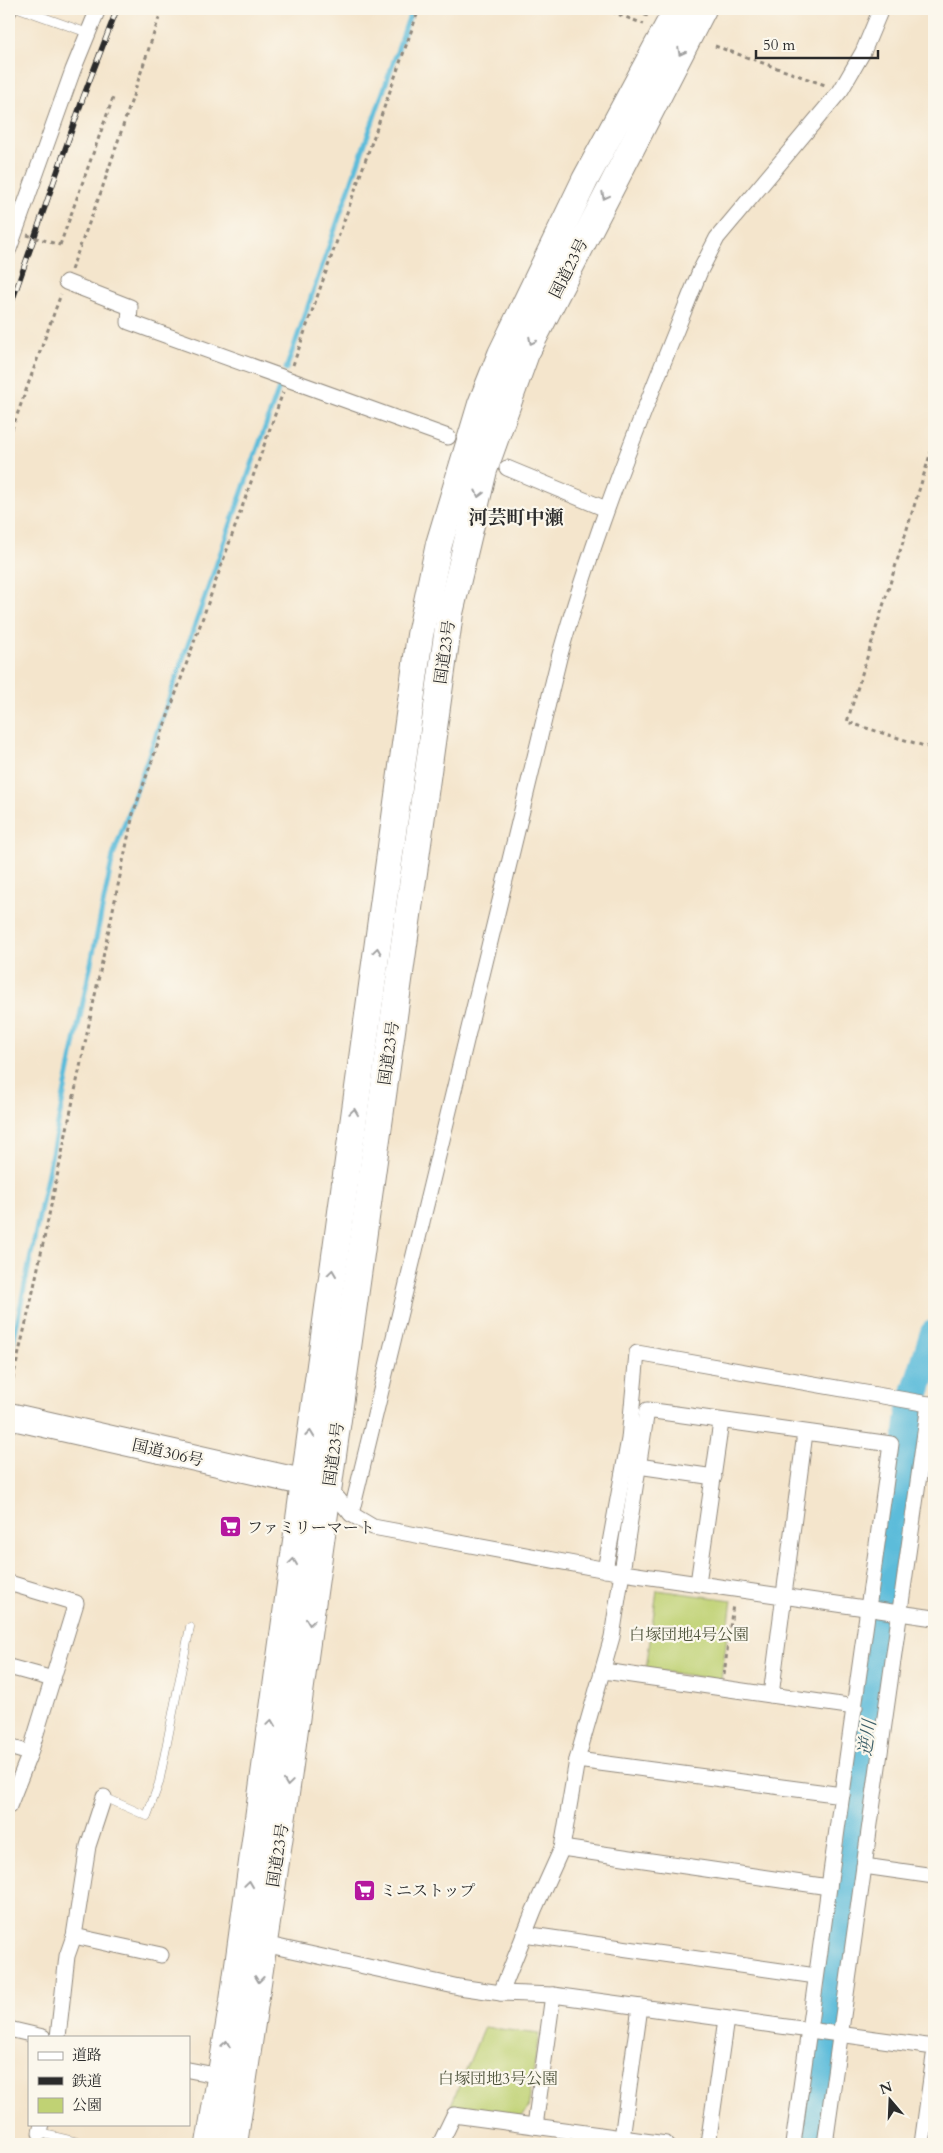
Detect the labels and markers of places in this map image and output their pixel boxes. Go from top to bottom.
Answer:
supermarket icon: ファミリーマート [219,1515,243,1539]
place label: ファミリーマート [247,1517,375,1539]
supermarket icon: ミニストップ [352,1878,376,1902]
place label: ミニストップ [380,1880,476,1902]

